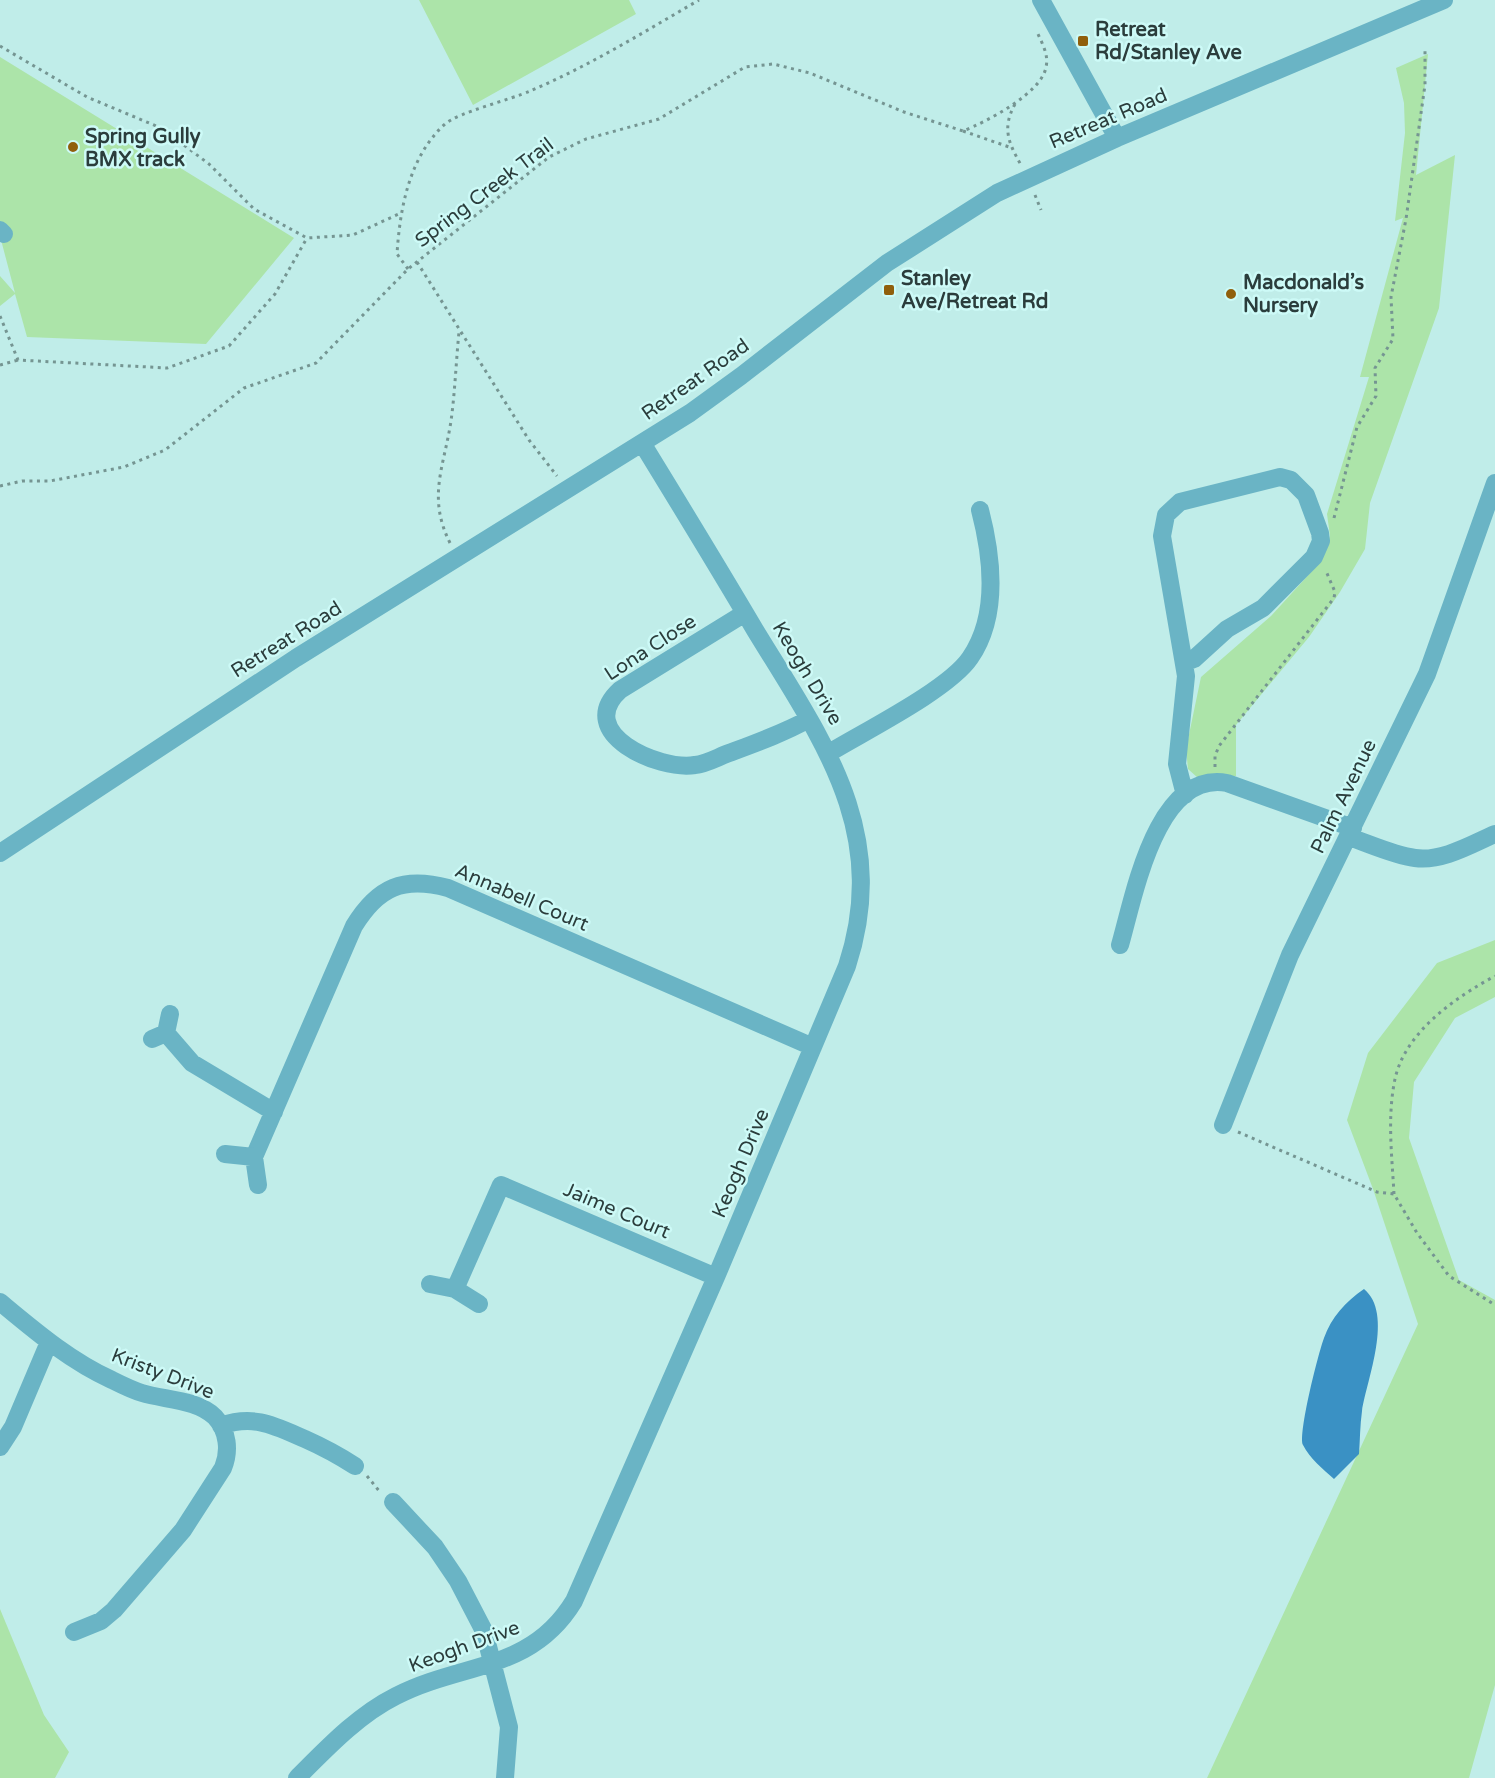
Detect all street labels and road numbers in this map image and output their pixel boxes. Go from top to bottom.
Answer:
street label: Retreat Road [1046,83,1171,155]
street label: Spring Creek Trail [411,133,559,253]
street label: Retreat Road [637,334,754,426]
street label: Retreat Road [227,596,346,683]
street label: Lona Close [600,609,701,686]
street label: Keogh Drive [767,618,847,729]
street label: Palm Avenue [1306,735,1382,858]
street label: Annabell Court [451,859,592,937]
street label: Keogh Drive [707,1105,775,1222]
street label: Jaime Court [560,1178,674,1244]
street label: Kristy Drive [108,1343,218,1405]
street label: Keogh Drive [406,1616,523,1678]

